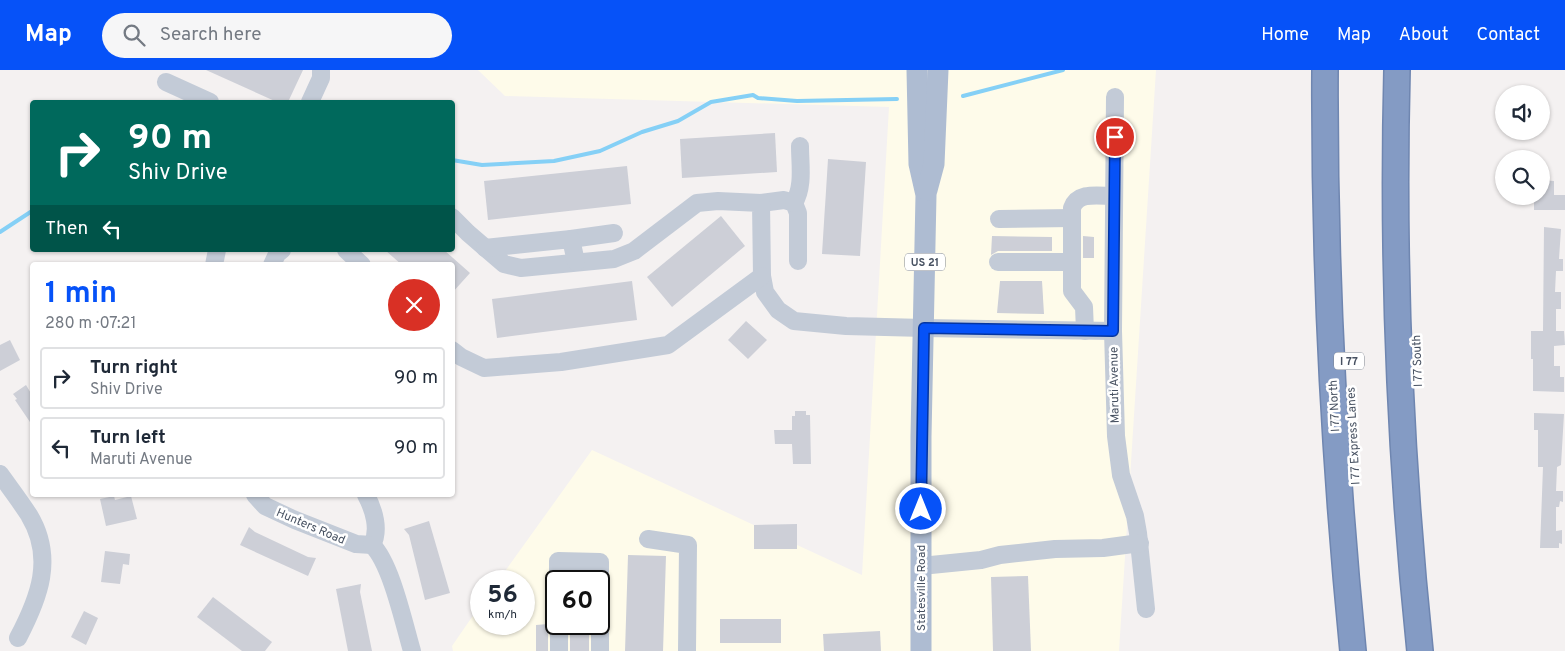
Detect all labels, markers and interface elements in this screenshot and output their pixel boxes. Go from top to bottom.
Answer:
search box [102,13,452,58]
text: Map [25,20,72,50]
icon: search [120,21,148,49]
text: Search here [160,23,261,47]
text: Home [1261,24,1309,47]
text: Map [1337,24,1371,47]
text: About [1399,24,1448,47]
text: Contact [1476,24,1540,47]
map controls [1495,85,1550,205]
button: sound [1495,85,1550,140]
pin [1094,116,1136,158]
text: 90 m [128,117,212,161]
icon: right [45,120,110,185]
icon: arrive [1101,123,1129,151]
button: search [1495,150,1550,205]
text: Shiv Drive [128,160,228,187]
icon: left [98,215,126,243]
text: Then [45,217,88,241]
road number: US 21 [905,253,945,270]
text: 1 min [45,276,117,313]
button: close [388,279,440,331]
text: 280 m · 07:21 [45,314,136,334]
street label: I 77 South [1409,334,1427,387]
street label: Maruti Avenue [1106,346,1124,424]
road number: I 77 [1334,352,1364,370]
text: Turn right [90,356,178,380]
icon: right [47,364,75,392]
text: 90 m [394,366,438,390]
text: Shiv Drive [90,380,163,400]
street label: I 77 North [1326,380,1344,432]
street label: I 77 Express Lanes [1343,387,1365,485]
text: Turn left [90,426,166,450]
icon: left [47,434,75,462]
text: 90 m [394,436,438,460]
text: Maruti Avenue [90,450,192,470]
position arrow [894,482,946,534]
street label: Hunters Road [274,505,348,549]
street label: Statesville Road [914,545,930,631]
speed limit sign: 60 [545,570,610,635]
text: 56 [487,580,518,612]
text: km/h [488,607,517,623]

